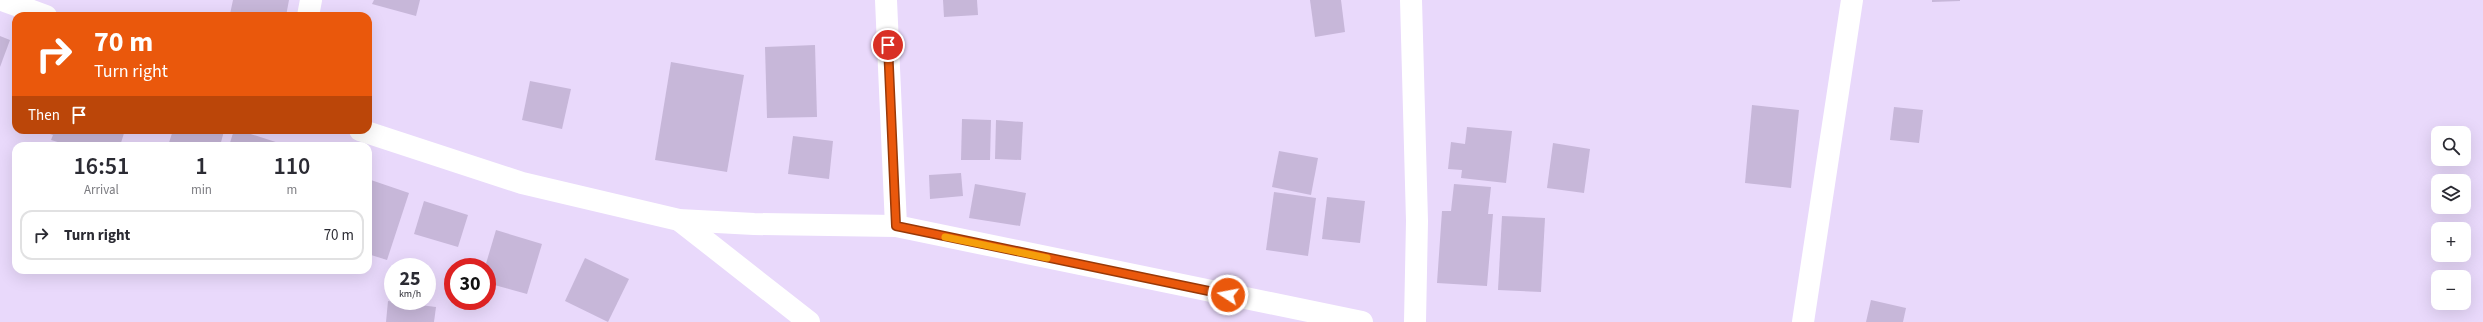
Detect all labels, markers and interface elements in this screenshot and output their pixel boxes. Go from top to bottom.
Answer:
text: 70 m [94,22,153,62]
icon: right [28,28,80,80]
pin [871,28,905,62]
icon: arrive [877,34,899,56]
text: Turn right [94,59,168,84]
icon: arrive [68,104,90,126]
text: Then [28,105,60,126]
map controls [2431,126,2471,310]
button: search [2431,126,2471,166]
text: 16:51 [74,149,129,184]
text: 1 [195,149,208,184]
text: 110 [274,149,310,184]
button: layers [2431,174,2471,214]
text: Arrival [84,181,119,199]
text: min [191,181,212,199]
text: m [287,181,297,199]
button: + [2431,222,2471,262]
icon: right [30,224,52,246]
text: Turn right [64,225,130,246]
text: 70 m [324,225,354,246]
speed limit sign: 30 [444,258,496,310]
text: 25 [399,265,421,293]
button: − [2431,270,2471,310]
position arrow [1207,274,1249,316]
text: km/h [399,287,421,301]

